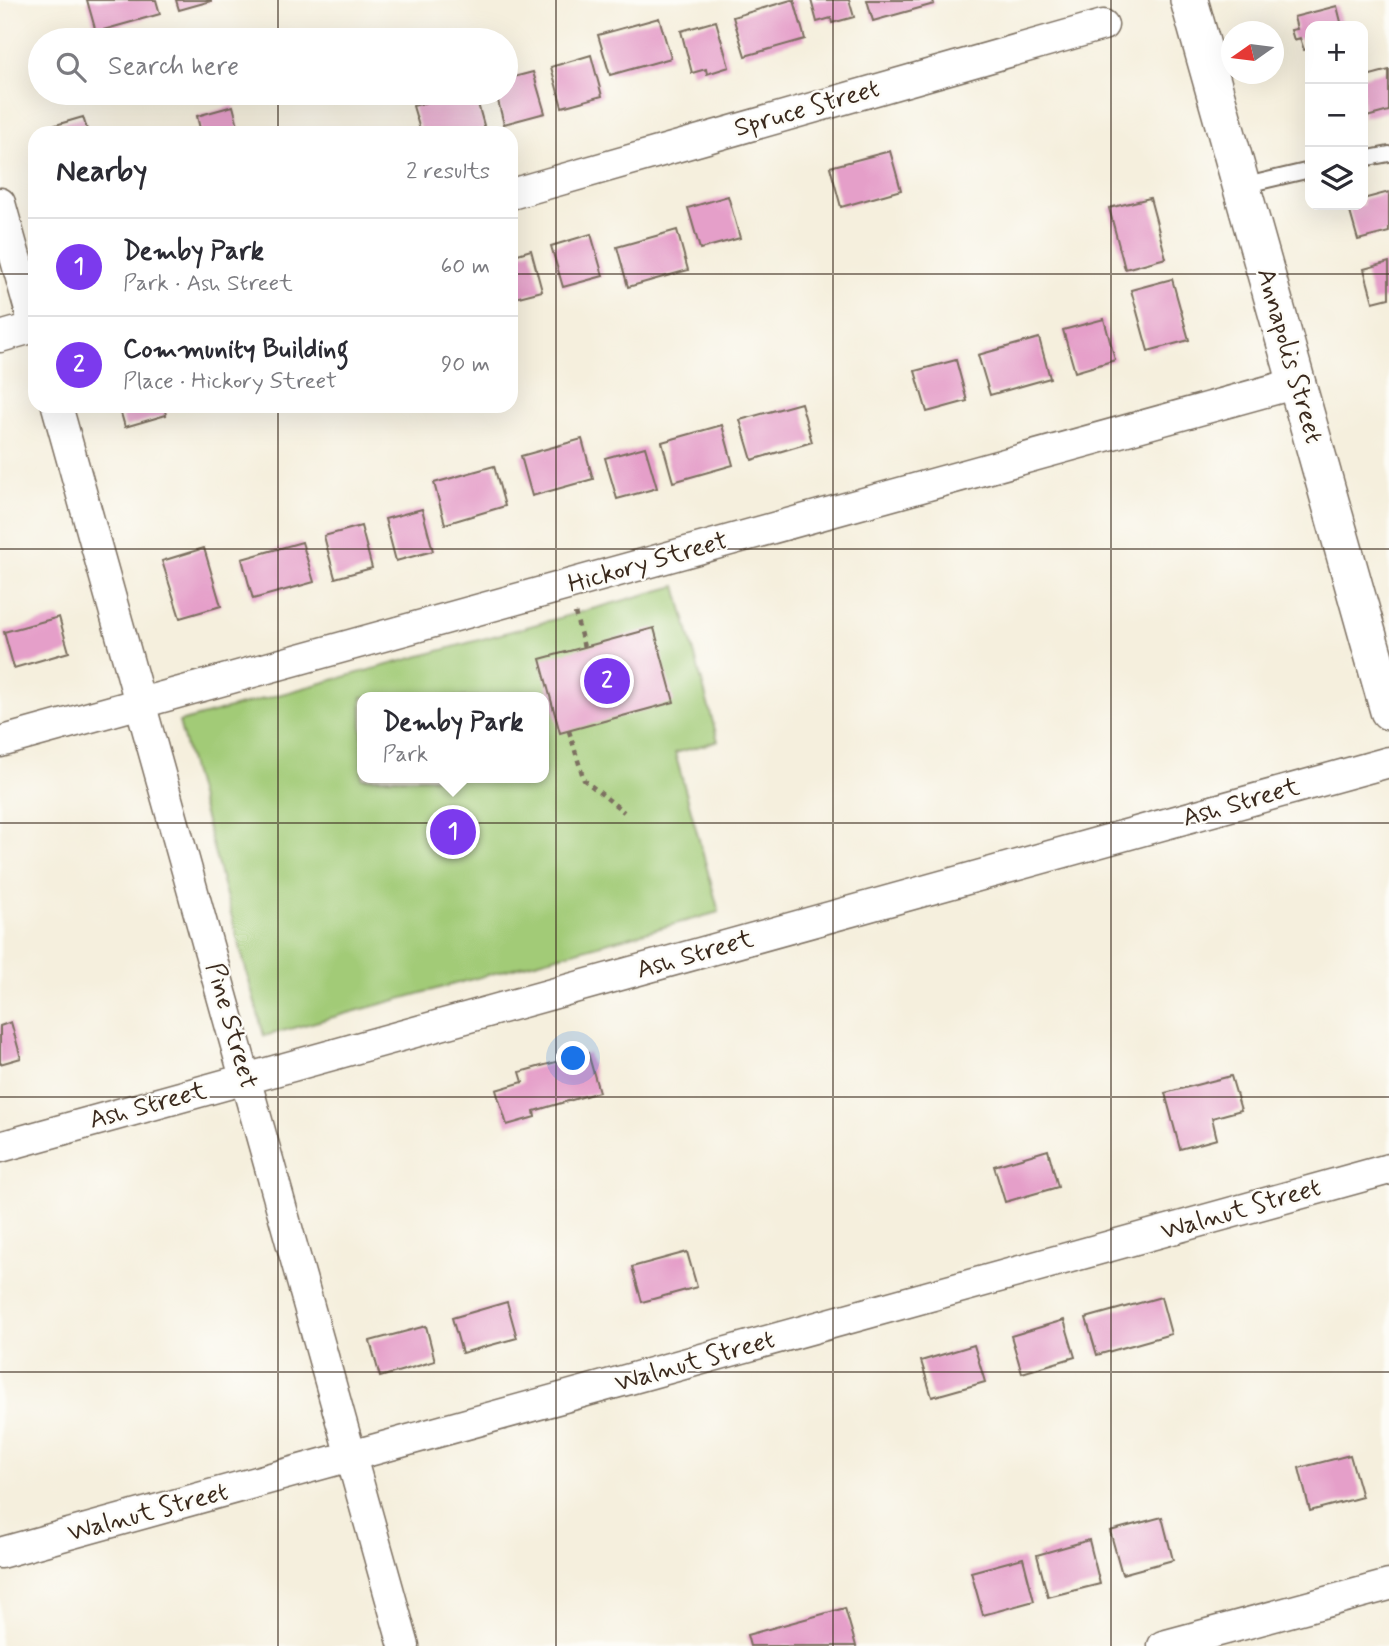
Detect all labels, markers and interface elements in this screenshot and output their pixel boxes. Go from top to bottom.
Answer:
north arrow [1221,21,1284,84]
map controls [1305,21,1368,210]
button: + [1305,21,1368,84]
search box [28,28,518,105]
icon: search [52,48,90,86]
text: Search here [108,50,239,84]
street label: Spruce Street [730,72,884,146]
button: − [1305,84,1368,147]
button: layers [1305,147,1368,210]
text: Nearby [56,152,147,191]
text: 2 results [406,157,490,187]
text: Demby Park [123,235,264,269]
text: 1 [74,252,84,282]
text: 60 m [441,252,490,282]
street label: Annapolis Street [1248,265,1330,447]
text: Park · Ash Street [123,269,293,299]
text: Community Building [123,333,349,367]
text: 2 [73,350,85,380]
text: 90 m [441,350,490,380]
text: Place · Hickory Street [123,367,337,397]
street label: Hickory Street [564,524,732,602]
pin: 2 [584,655,630,707]
popup [357,692,549,783]
text: Demby Park [383,706,523,740]
text: Park [383,740,428,770]
street label: Ash Street [1179,770,1303,836]
pin: 1 [430,806,476,858]
street label: Ash Street [633,922,757,988]
street label: Pine Street [197,959,265,1093]
your location [556,1041,590,1075]
street label: Ash Street [86,1074,210,1138]
street label: Walnut Street [1157,1171,1325,1249]
street label: Walnut Street [611,1323,779,1401]
street label: Walnut Street [64,1475,232,1551]

